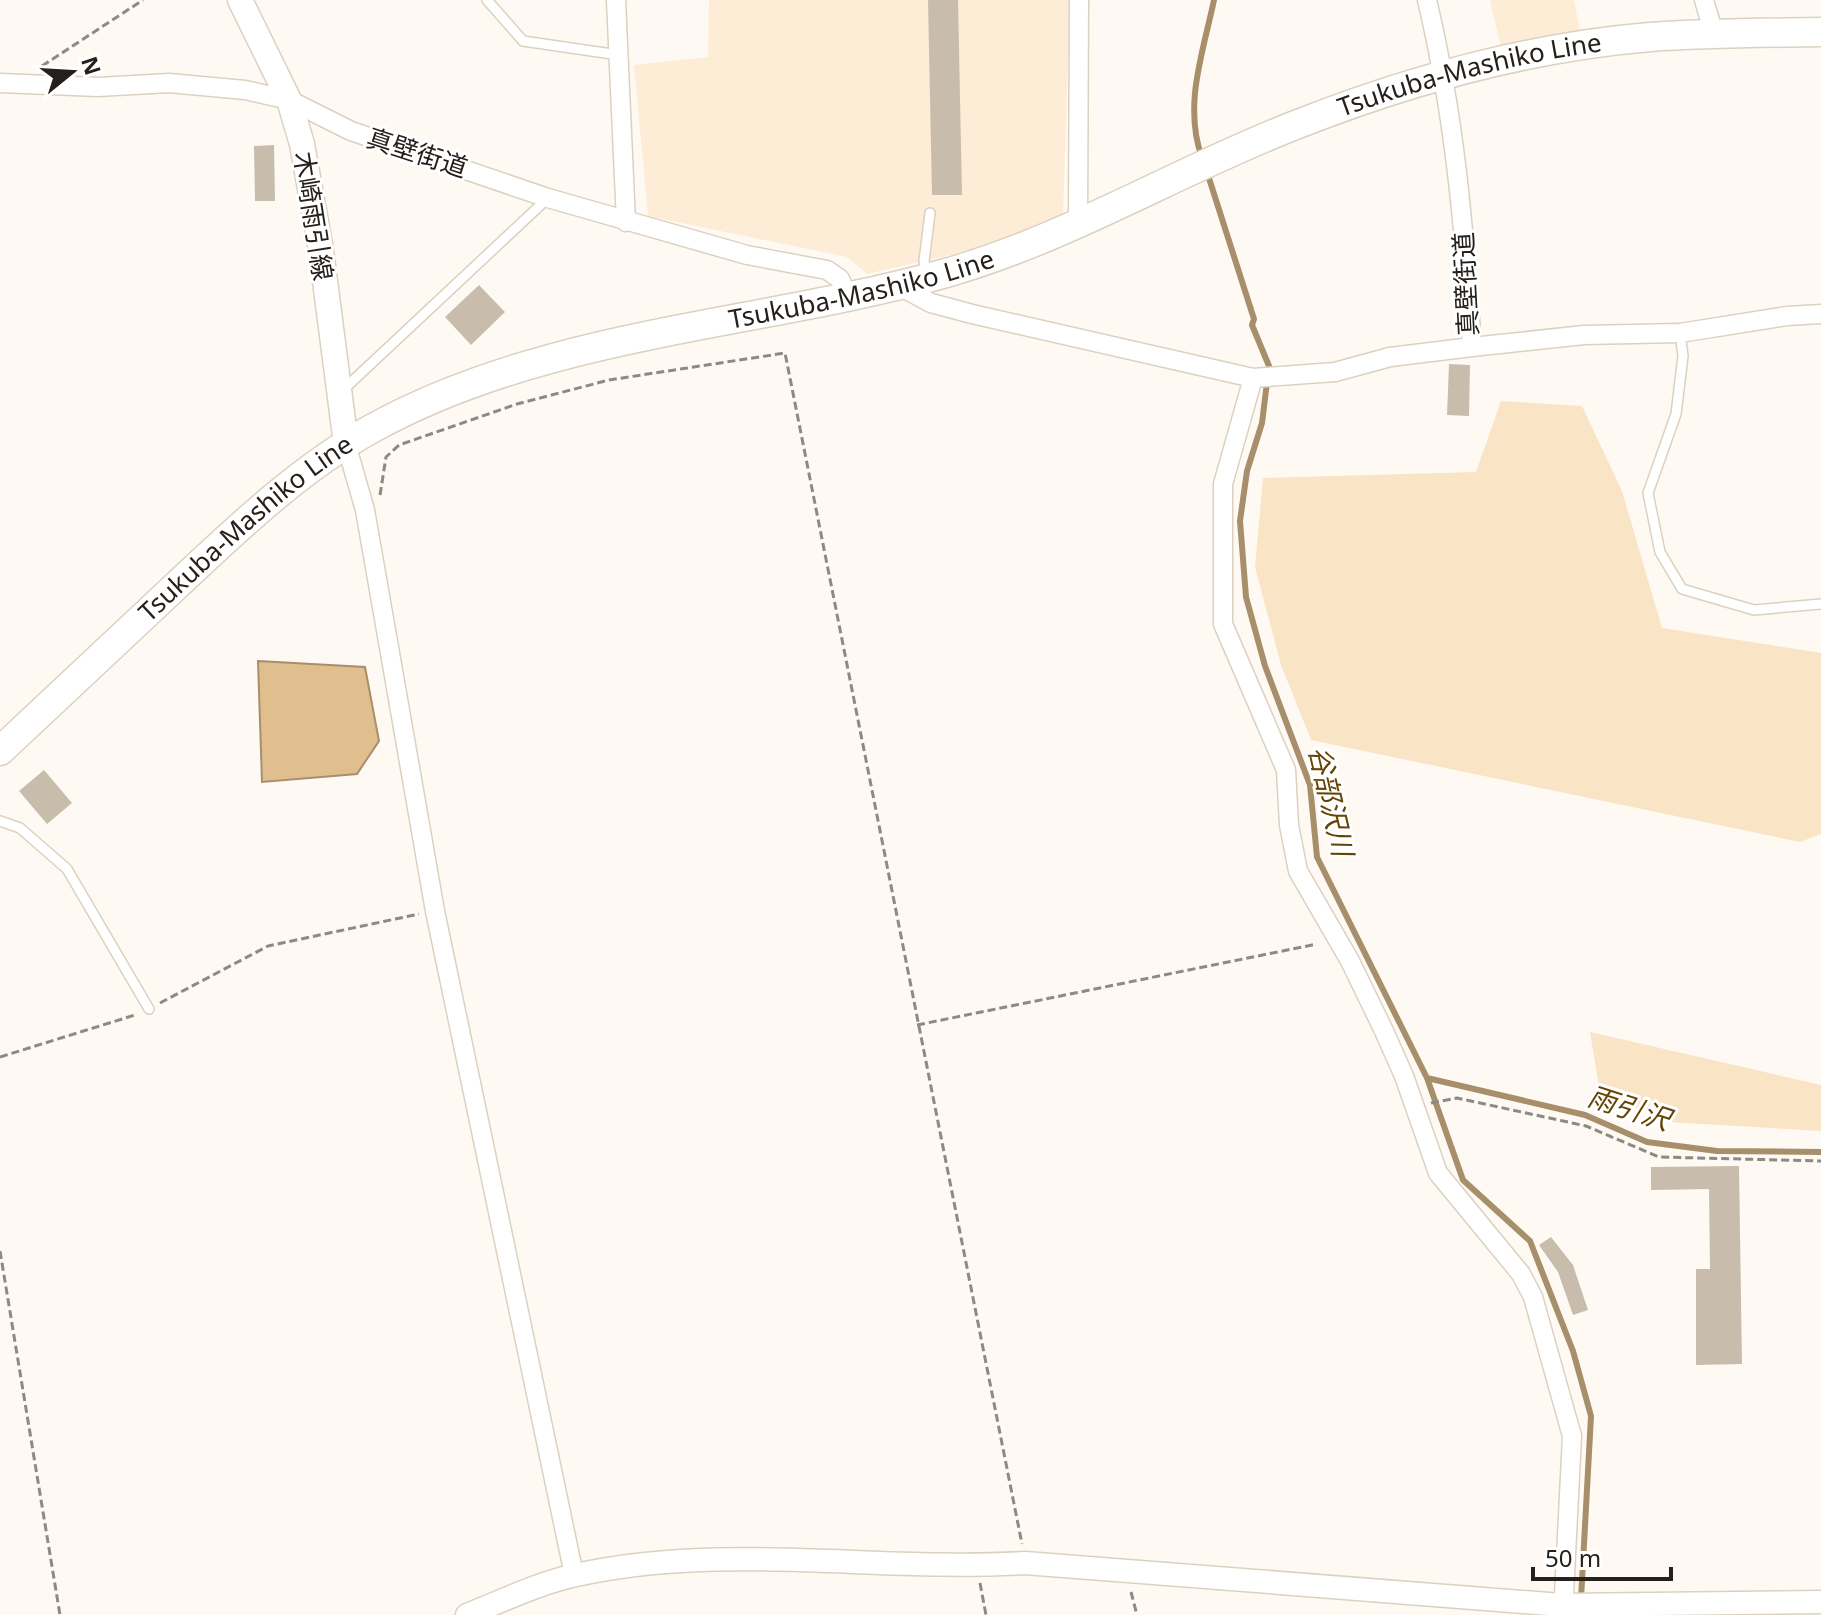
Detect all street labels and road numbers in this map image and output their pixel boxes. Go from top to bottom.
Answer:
street label: Tsukuba-Mashiko Line [1332,23,1604,125]
street label: 真壁街道 [362,119,472,185]
street label: 木崎雨引線 [286,149,342,283]
street label: 真壁街道 [1444,231,1486,337]
street label: Tsukuba-Mashiko Line [726,240,999,337]
street label: Tsukuba-Mashiko Line [130,426,359,629]

